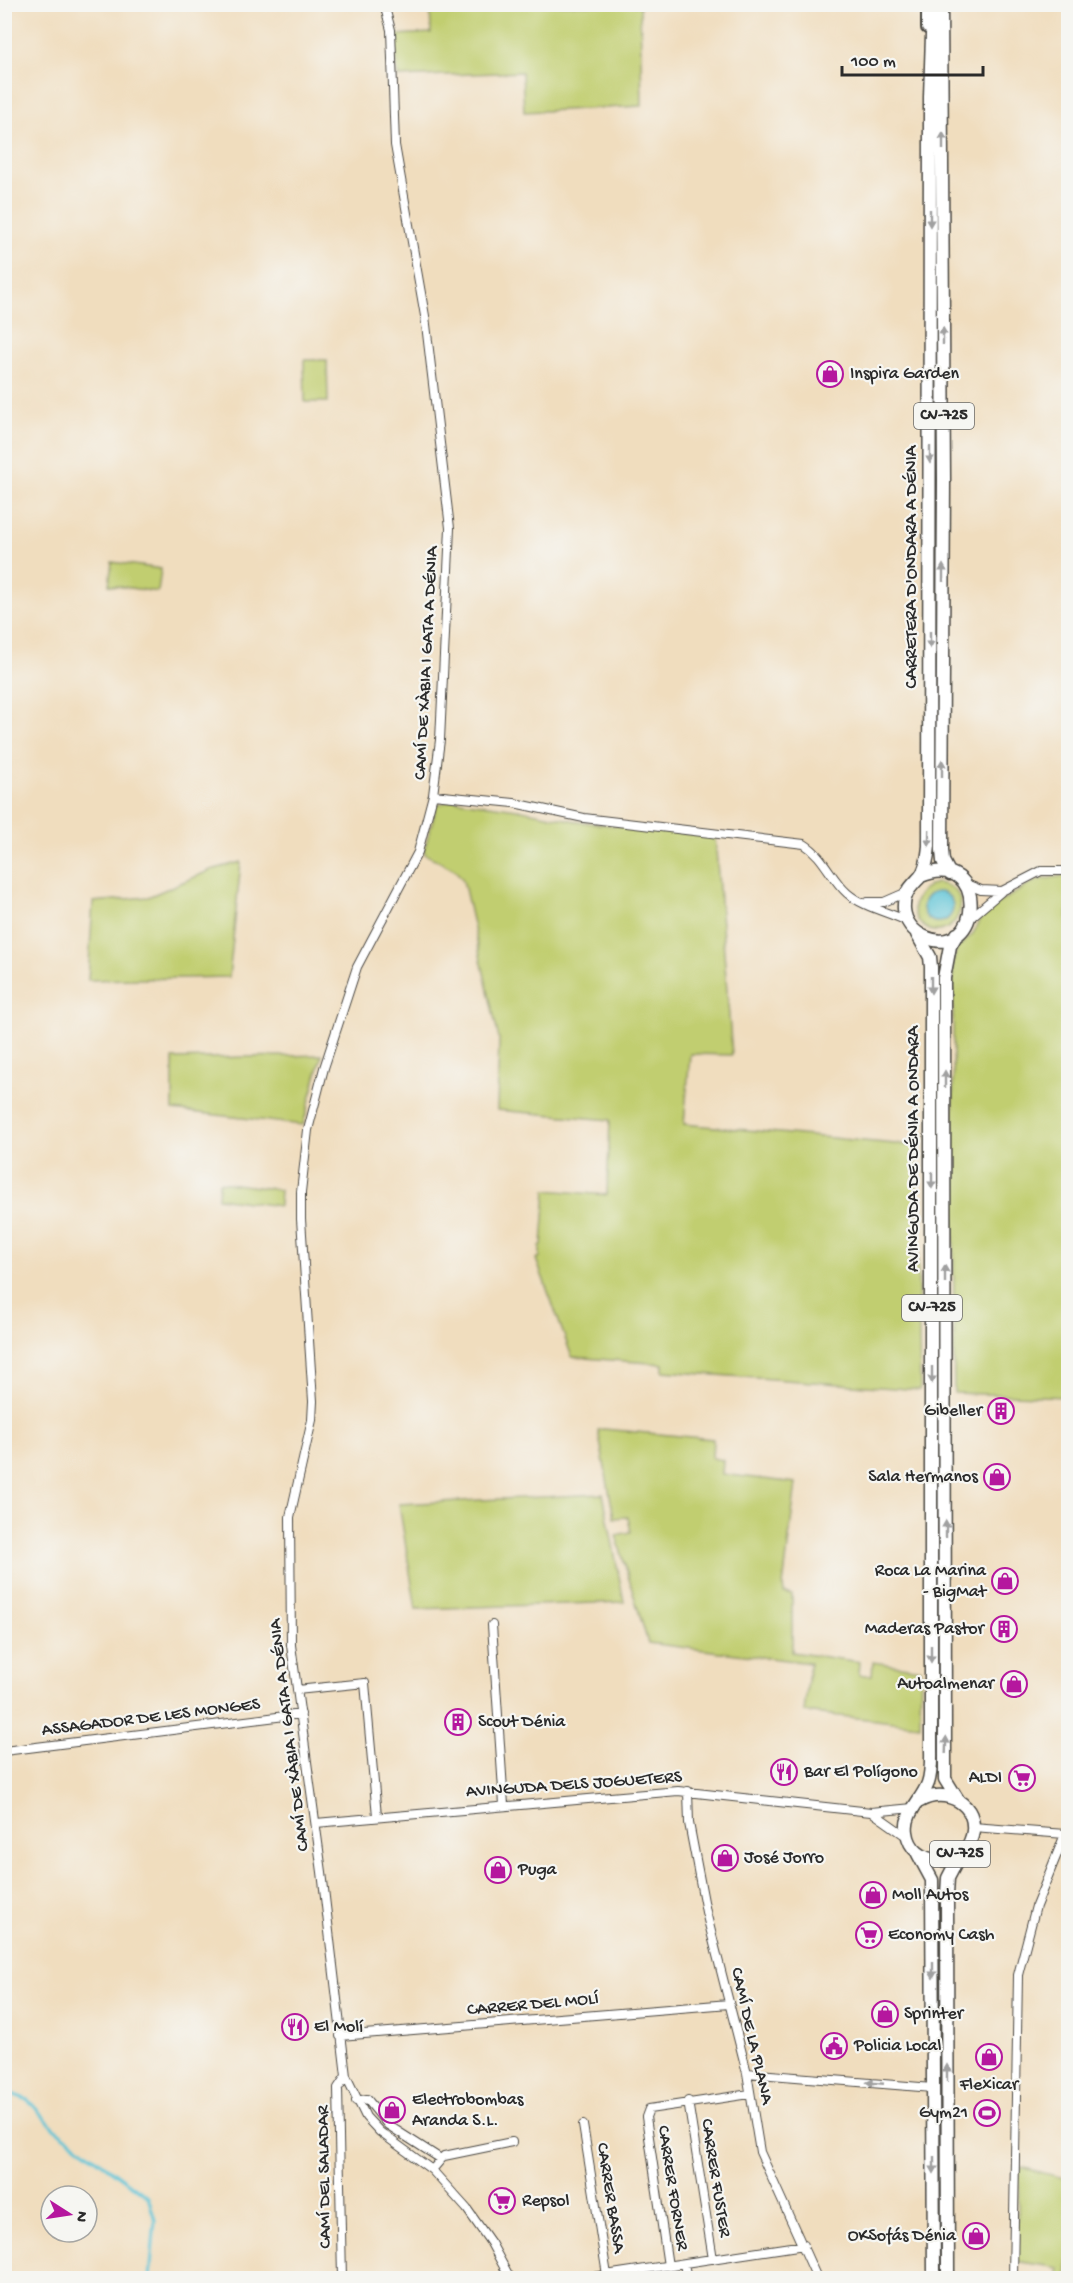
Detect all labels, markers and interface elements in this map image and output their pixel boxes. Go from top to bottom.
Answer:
scale bar [842,39,983,77]
text: 100 m [850,52,896,73]
one-way arrow [938,132,948,151]
one-way arrow [925,209,935,228]
one-way arrow [938,327,948,346]
shop icon: Inspira Garden [815,359,845,389]
place label: Inspira Garden [850,364,959,385]
road number: CV-725 [914,403,974,429]
street label: CARRETERA D'ONDARA A DÉNIA [902,444,923,688]
one-way arrow [925,446,935,465]
street label: CAMÍ DE XÀBIA I GATA A DÉNIA [409,544,444,780]
one-way arrow [938,564,948,583]
one-way arrow [925,631,935,650]
one-way arrow [937,759,947,778]
one-way arrow [924,829,933,848]
one-way arrow [926,975,936,994]
street label: AVINGUDA DE DÉNIA A ONDARA [904,1025,925,1272]
one-way arrow [940,1070,950,1089]
one-way arrow [927,1170,937,1189]
one-way arrow [940,1265,950,1284]
road number: CV-725 [902,1295,962,1321]
one-way arrow [927,1365,937,1384]
building icon: Gibeller [986,1396,1016,1426]
place label: Gibeller [924,1401,984,1422]
shop icon: Sala Hermanos [982,1462,1012,1492]
place label: Sala Hermanos [868,1467,979,1488]
one-way arrow [941,1519,951,1538]
place label: Roca La Marina - BigMat [875,1561,988,1603]
shop icon: Roca La Marina - BigMat [990,1566,1020,1596]
building icon: Maderas Pastor [989,1614,1019,1644]
street label: CAMÍ DE XÀBIA I GATA A DÉNIA [264,1616,315,1853]
place label: Maderas Pastor [865,1619,986,1640]
one-way arrow [926,1644,936,1663]
shop icon: Autoalmenar [999,1669,1029,1699]
place label: Autoalmenar [897,1674,996,1695]
street label: ASSAGADOR DE LES MONGES [41,1694,262,1742]
building icon: Scout Dénia [443,1707,473,1737]
place label: Scout Dénia [478,1712,566,1733]
one-way arrow [941,1735,951,1754]
restaurant icon: Bar El Polígono [769,1757,799,1787]
place label: Bar El Polígono [803,1762,918,1783]
supermarket icon: ALDI [1007,1763,1037,1793]
street label: AVINGUDA DELS JOGUETERS [465,1767,683,1803]
place label: ALDI [969,1768,1002,1789]
road number: CV-725 [930,1841,990,1867]
shop icon: José Jorro [710,1843,740,1873]
place label: José Jorro [744,1848,824,1869]
shop icon: Puga [483,1855,513,1885]
place label: Puga [517,1860,558,1881]
shop icon: Moll Autos [858,1880,888,1910]
place label: Moll Autos [892,1885,970,1906]
supermarket icon: Economy Cash [854,1920,884,1950]
place label: Economy Cash [888,1925,995,1946]
one-way arrow [928,1960,938,1979]
street label: CAMÍ DE LA PLANA [725,1966,777,2108]
street label: CARRER DEL MOLÍ [466,1989,600,2021]
shop icon: Sprinter [870,1999,900,2029]
place label: Sprinter [904,2004,965,2025]
restaurant icon: El Molí [280,2012,310,2042]
place label: El Molí [314,2017,364,2038]
public building icon: Policia Local [819,2031,849,2061]
place label: Policia Local [853,2036,941,2057]
shop icon: Flexicar [974,2042,1004,2072]
one-way arrow [942,2064,952,2083]
place label: Flexicar [959,2075,1020,2096]
one-way arrow [865,2078,884,2088]
place label: Electrobombas Aranda S.L. [412,2090,525,2132]
shop icon: Electrobombas Aranda S.L. [377,2095,407,2125]
sports icon: Gym21 [972,2098,1002,2128]
place label: Gym21 [919,2103,968,2124]
street label: CAMÍ DEL SALADAR [313,2105,337,2249]
street label: CARRER FUSTER [695,2117,735,2239]
street label: CARRER FORNER [652,2124,692,2252]
street label: CARRER BASSA [591,2141,629,2256]
one-way arrow [929,2155,939,2174]
north arrow [39,2184,99,2244]
supermarket icon: Repsol [487,2186,517,2216]
place label: Repsol [522,2191,570,2212]
text: N [70,2209,91,2224]
shop icon: OKSofás Dénia [961,2221,991,2251]
place label: OKSofás Dénia [848,2226,957,2247]

